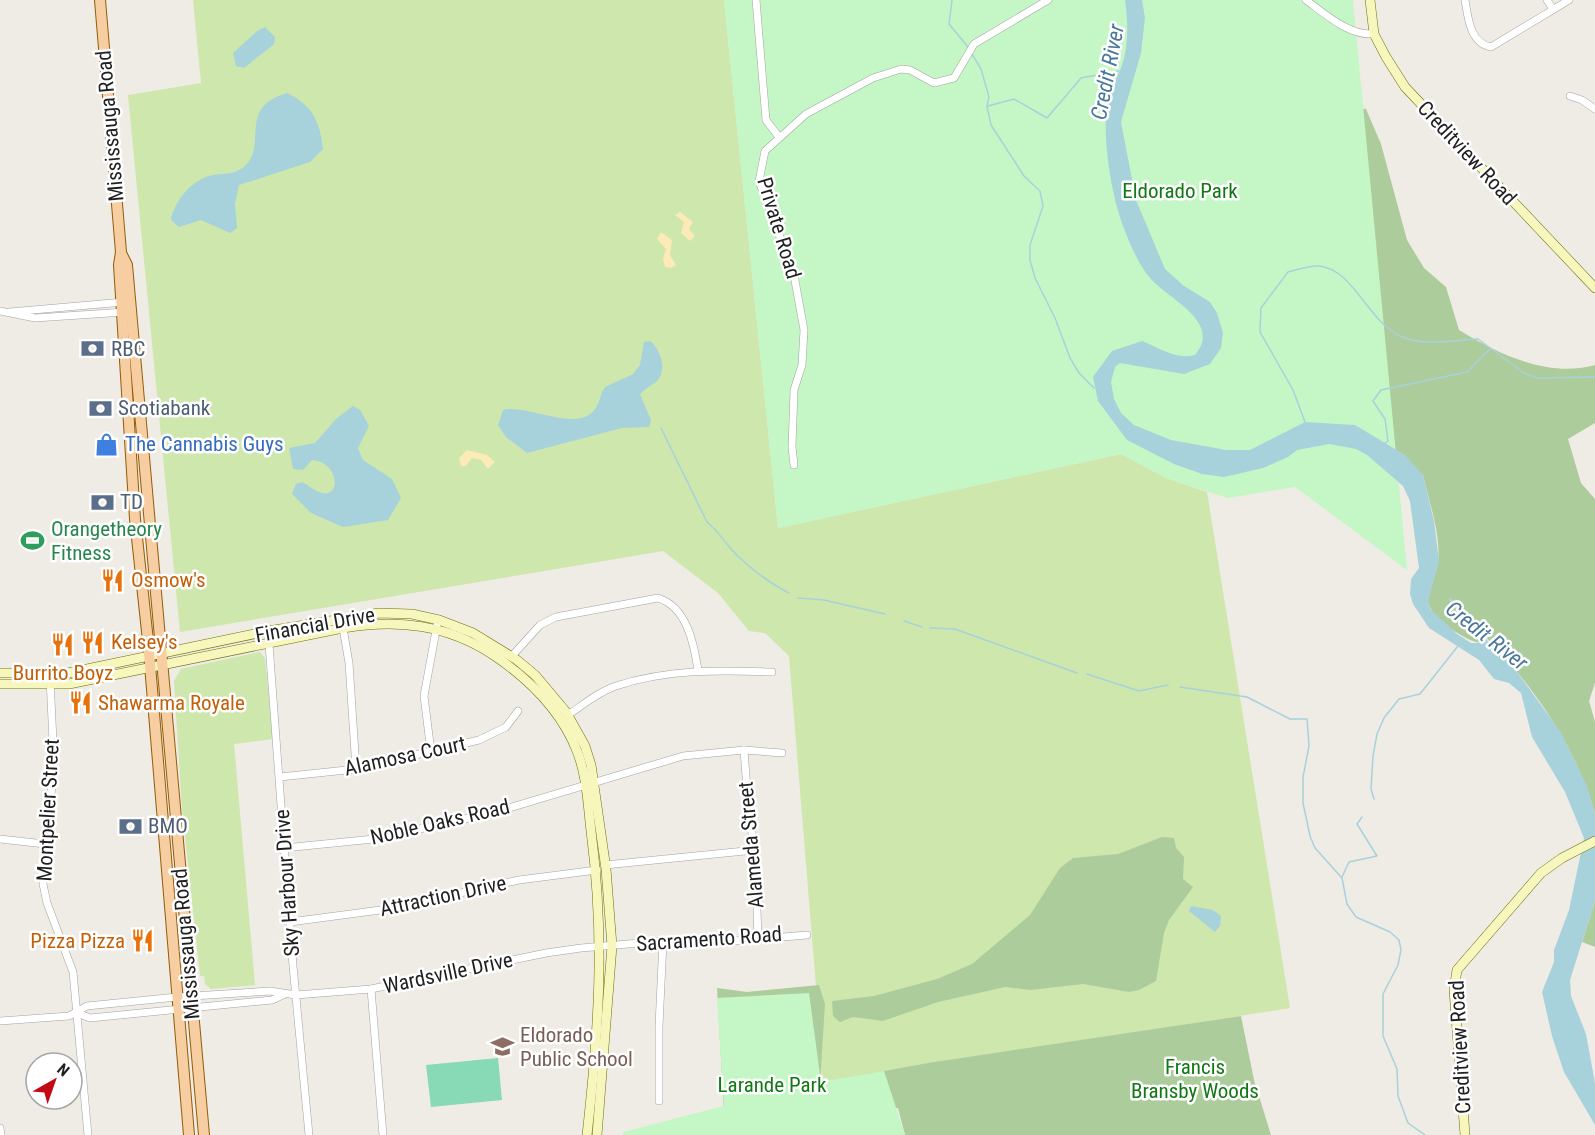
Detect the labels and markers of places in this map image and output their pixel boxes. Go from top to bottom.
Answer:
bank icon: RBC [80,336,106,362]
place label: RBC [111,337,146,361]
bank icon: Scotiabank [87,395,113,421]
place label: Scotiabank [118,396,211,420]
shop icon: The Cannabis Guys [94,431,120,457]
place label: The Cannabis Guys [125,432,284,456]
bank icon: TD [89,489,115,515]
place label: TD [120,490,143,514]
place label: Orangetheory Fitness [51,517,162,565]
sports icon: Orangetheory Fitness [20,528,46,554]
restaurant icon: Osmow's [100,567,126,593]
place label: Osmow's [131,568,206,592]
restaurant icon: Kelsey's [80,629,106,655]
place label: Kelsey's [111,630,177,654]
restaurant icon: Burrito Boyz [50,632,76,658]
place label: Burrito Boyz [13,661,113,685]
restaurant icon: Shawarma Royale [67,690,93,716]
place label: Shawarma Royale [98,691,245,715]
bank icon: BMO [117,813,143,839]
place label: BMO [148,814,188,838]
restaurant icon: Pizza Pizza [130,928,156,954]
place label: Pizza Pizza [30,929,125,953]
place label: Eldorado Public School [520,1023,633,1071]
school or university icon: Eldorado Public School [489,1034,515,1060]

